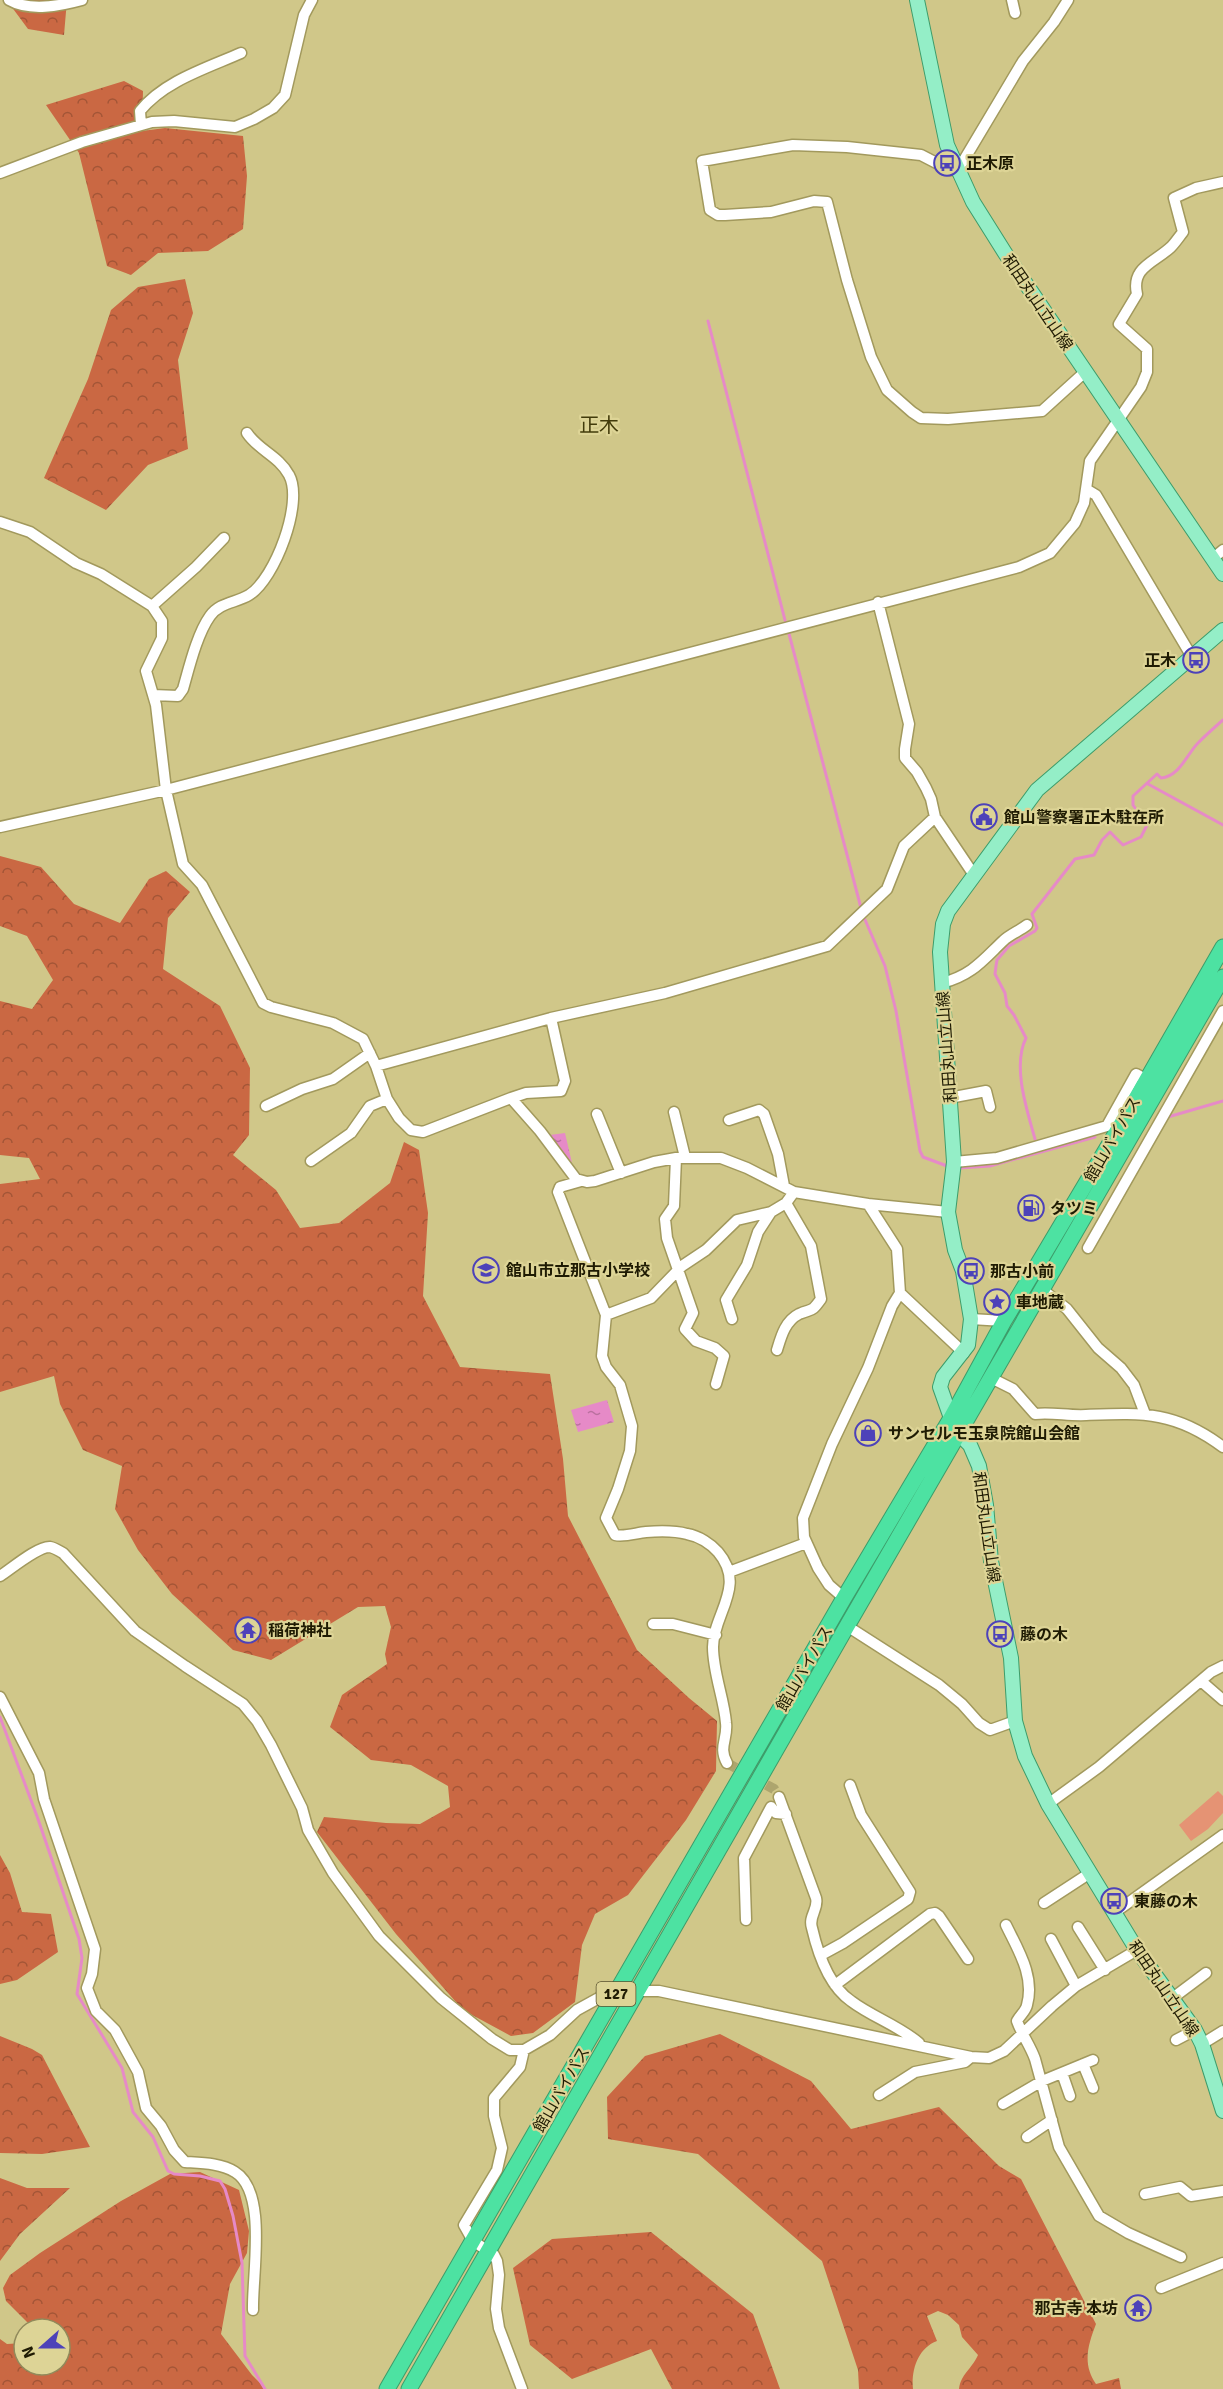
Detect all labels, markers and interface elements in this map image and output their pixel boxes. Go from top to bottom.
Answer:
bus stop icon: 正木原 [932,148,962,178]
place label: 正木原 [966,154,1014,174]
street label: 和田丸山立山線 [998,251,1077,355]
district label: 正木 [579,413,619,438]
bus stop icon: 正木 [1181,645,1211,675]
place label: 正木 [1144,651,1176,671]
public building icon: 館山警察署正木駐在所 [969,802,999,832]
place label: 館山警察署正木駐在所 [1004,808,1164,828]
street label: 和田丸山立山線 [933,990,961,1103]
street label: 館山バイパス [1080,1093,1145,1186]
fuel station icon: タツミ [1016,1193,1046,1223]
place label: タツミ [1050,1199,1098,1219]
school or university icon: 館山市立那古小学校 [471,1255,501,1285]
bus stop icon: 那古小前 [956,1256,986,1286]
place label: 館山市立那古小学校 [506,1261,650,1281]
place label: 那古小前 [990,1262,1054,1282]
place icon: 車地蔵 [982,1287,1012,1317]
place label: 車地蔵 [1016,1293,1064,1313]
shop icon: サンセルモ玉泉院館山会館 [853,1418,883,1448]
place label: サンセルモ玉泉院館山会館 [888,1424,1080,1444]
street label: 和田丸山立山線 [968,1470,1004,1584]
temple icon: 稲荷神社 [233,1615,263,1645]
bus stop icon: 藤の木 [985,1619,1015,1649]
place label: 稲荷神社 [268,1621,332,1641]
street label: 館山バイパス [772,1622,837,1715]
place label: 藤の木 [1020,1625,1068,1645]
bus stop icon: 東藤の木 [1099,1886,1129,1916]
place label: 東藤の木 [1134,1892,1198,1912]
street label: 和田丸山立山線 [1124,1937,1203,2041]
road number: 127 [596,1982,636,2006]
street label: 館山バイパス [529,2043,594,2136]
temple icon: 那古寺 本坊 [1123,2293,1153,2323]
place label: 那古寺 本坊 [1034,2299,1118,2319]
north arrow [12,2317,72,2377]
text: N [18,2343,40,2361]

